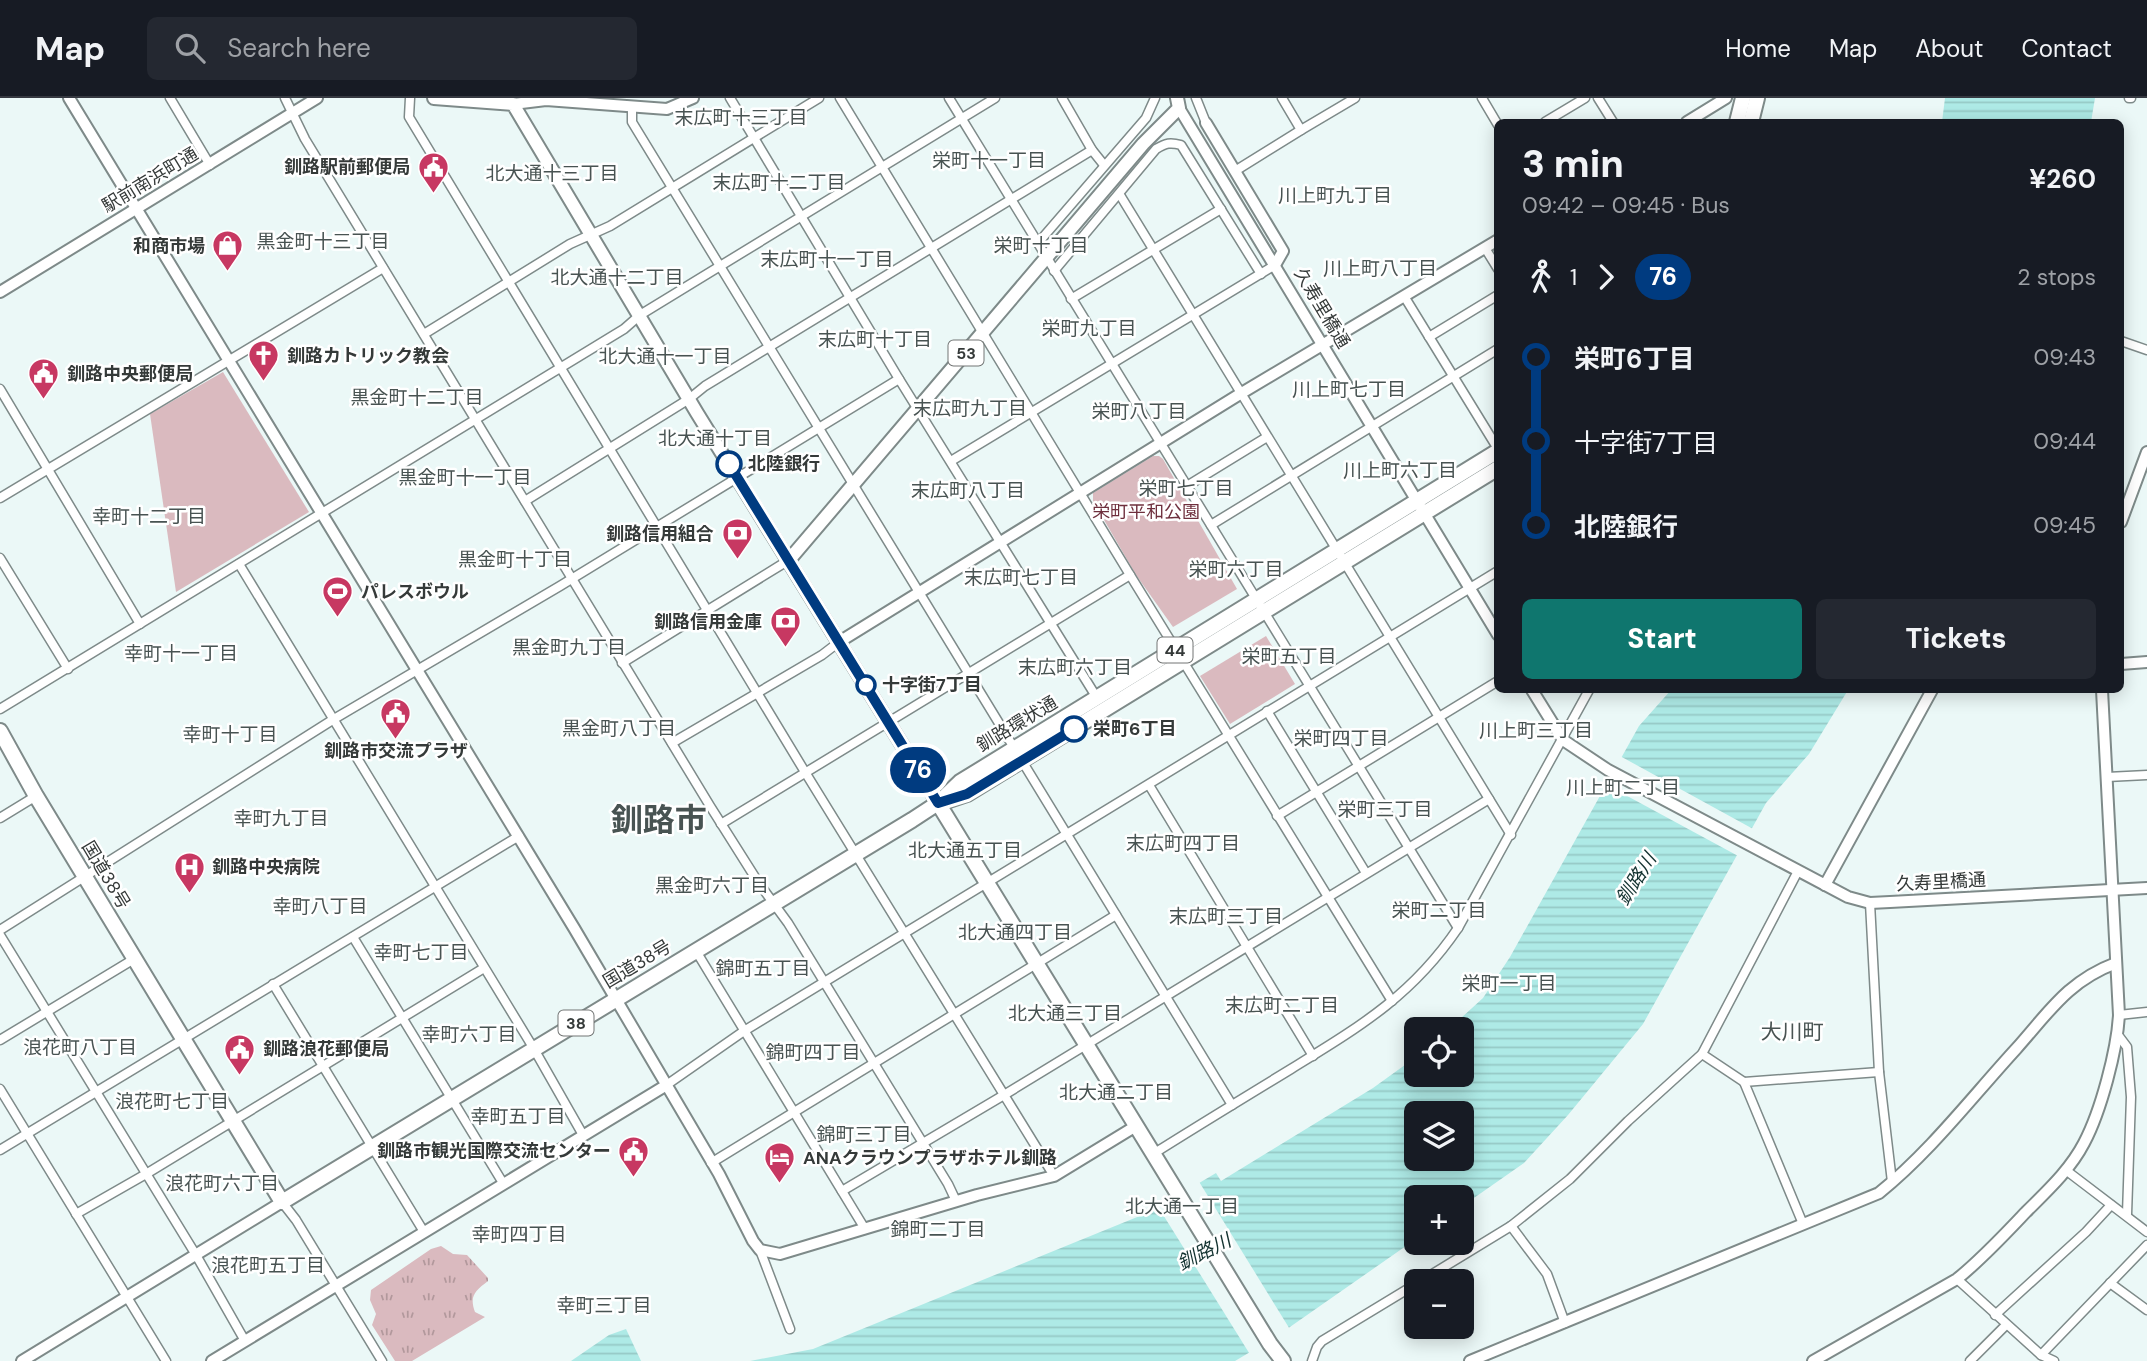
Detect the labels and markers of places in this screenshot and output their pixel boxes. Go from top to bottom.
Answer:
public building icon: 釧路駅前郵便局 [416,150,450,194]
place label: 釧路駅前郵便局 [284,155,410,179]
shop icon: 和商市場 [211,229,245,273]
place label: 和商市場 [133,234,205,258]
church icon: 釧路カトリック教会 [247,339,281,383]
place label: 釧路カトリック教会 [287,344,449,368]
public building icon: 釧路中央郵便局 [27,357,61,401]
place label: 釧路中央郵便局 [67,362,193,386]
marker: 北陸銀行 [716,451,742,477]
place label: 北陸銀行 [748,452,820,476]
bank icon: 釧路信用組合 [720,517,754,561]
place label: 釧路信用組合 [606,522,714,546]
sports icon: パレスボウル [321,575,355,619]
place label: パレスボウル [361,580,469,604]
bank icon: 釧路信用金庫 [768,605,802,649]
place label: 釧路信用金庫 [654,610,762,634]
place label: 十字街7丁目 [882,673,982,697]
marker: 十字街7丁目 [856,675,876,695]
public building icon: 釧路市交流プラザ [379,696,413,740]
marker: 栄町6丁目 [1061,716,1087,742]
place label: 栄町6丁目 [1093,717,1176,741]
place label: 釧路市交流プラザ [324,739,468,763]
hospital icon: 釧路中央病院 [172,850,206,894]
place label: 釧路中央病院 [212,855,320,879]
public building icon: 釧路浪花郵便局 [223,1032,257,1076]
place label: 釧路浪花郵便局 [263,1037,389,1061]
public building icon: 釧路市観光国際交流センター [617,1134,651,1178]
place label: 釧路市観光国際交流センター [377,1139,611,1163]
hotel icon: ANAクラウンプラザホテル釧路 [763,1141,797,1185]
place label: ANAクラウンプラザホテル釧路 [803,1146,1057,1170]

